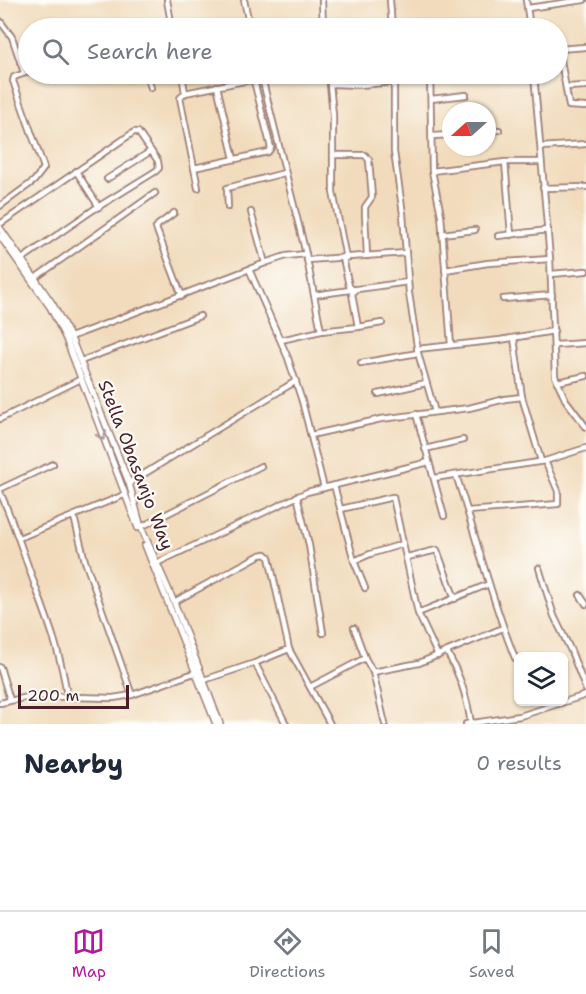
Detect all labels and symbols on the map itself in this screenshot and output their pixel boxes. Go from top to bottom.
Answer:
north arrow [442,102,496,156]
street label: Stella Obasanjo Way [92,377,180,553]
one-way arrow [95,430,107,441]
scale bar [18,682,129,710]

